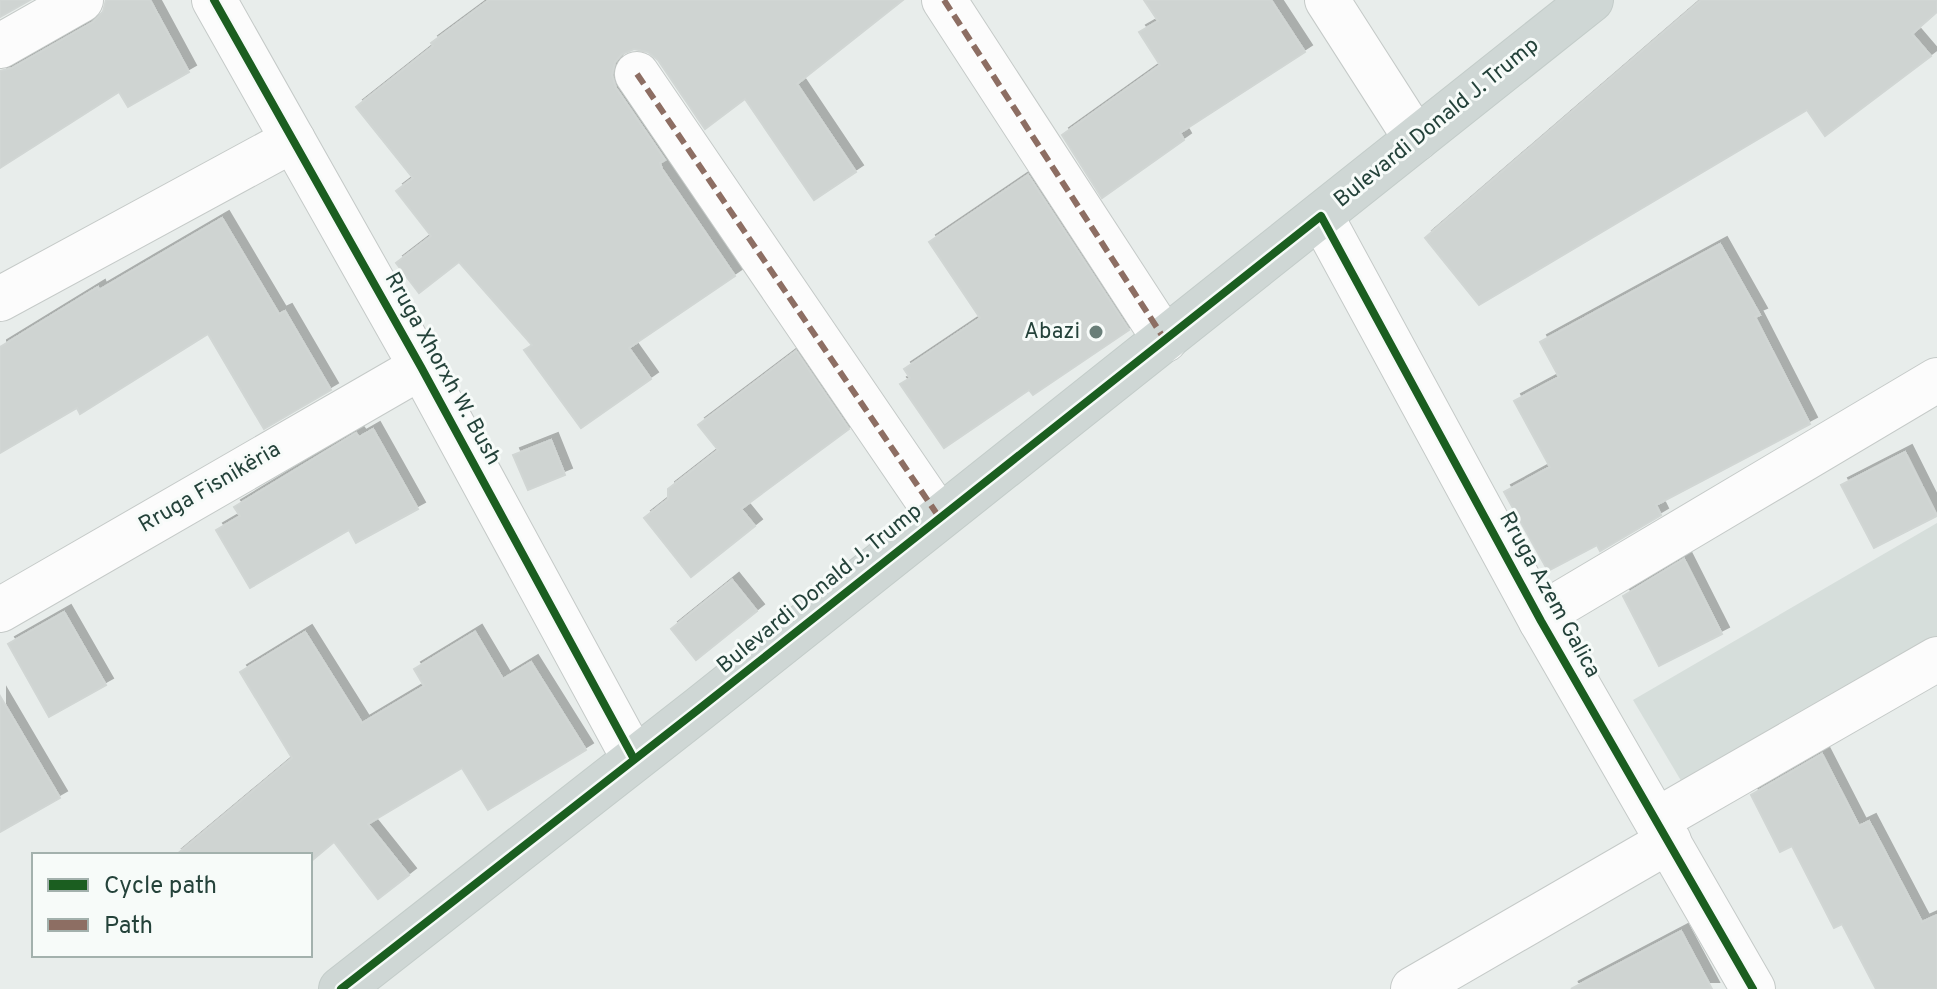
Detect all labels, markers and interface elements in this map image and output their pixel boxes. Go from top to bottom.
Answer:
street label: Bulevardi Donald J. Trump [1329,32,1545,214]
street label: Rruga Xhorxh W. Bush [378,268,506,470]
place label: Abazi [1024,319,1080,346]
marker: Abazi [1087,323,1105,341]
street label: Rruga Fisnikëria [134,437,286,539]
street label: Bulevardi Donald J. Trump [712,498,928,680]
street label: Rruga Azem Galica [1492,507,1606,683]
legend [32,853,312,957]
text: Cycle path [104,872,217,902]
text: Path [104,912,153,942]

